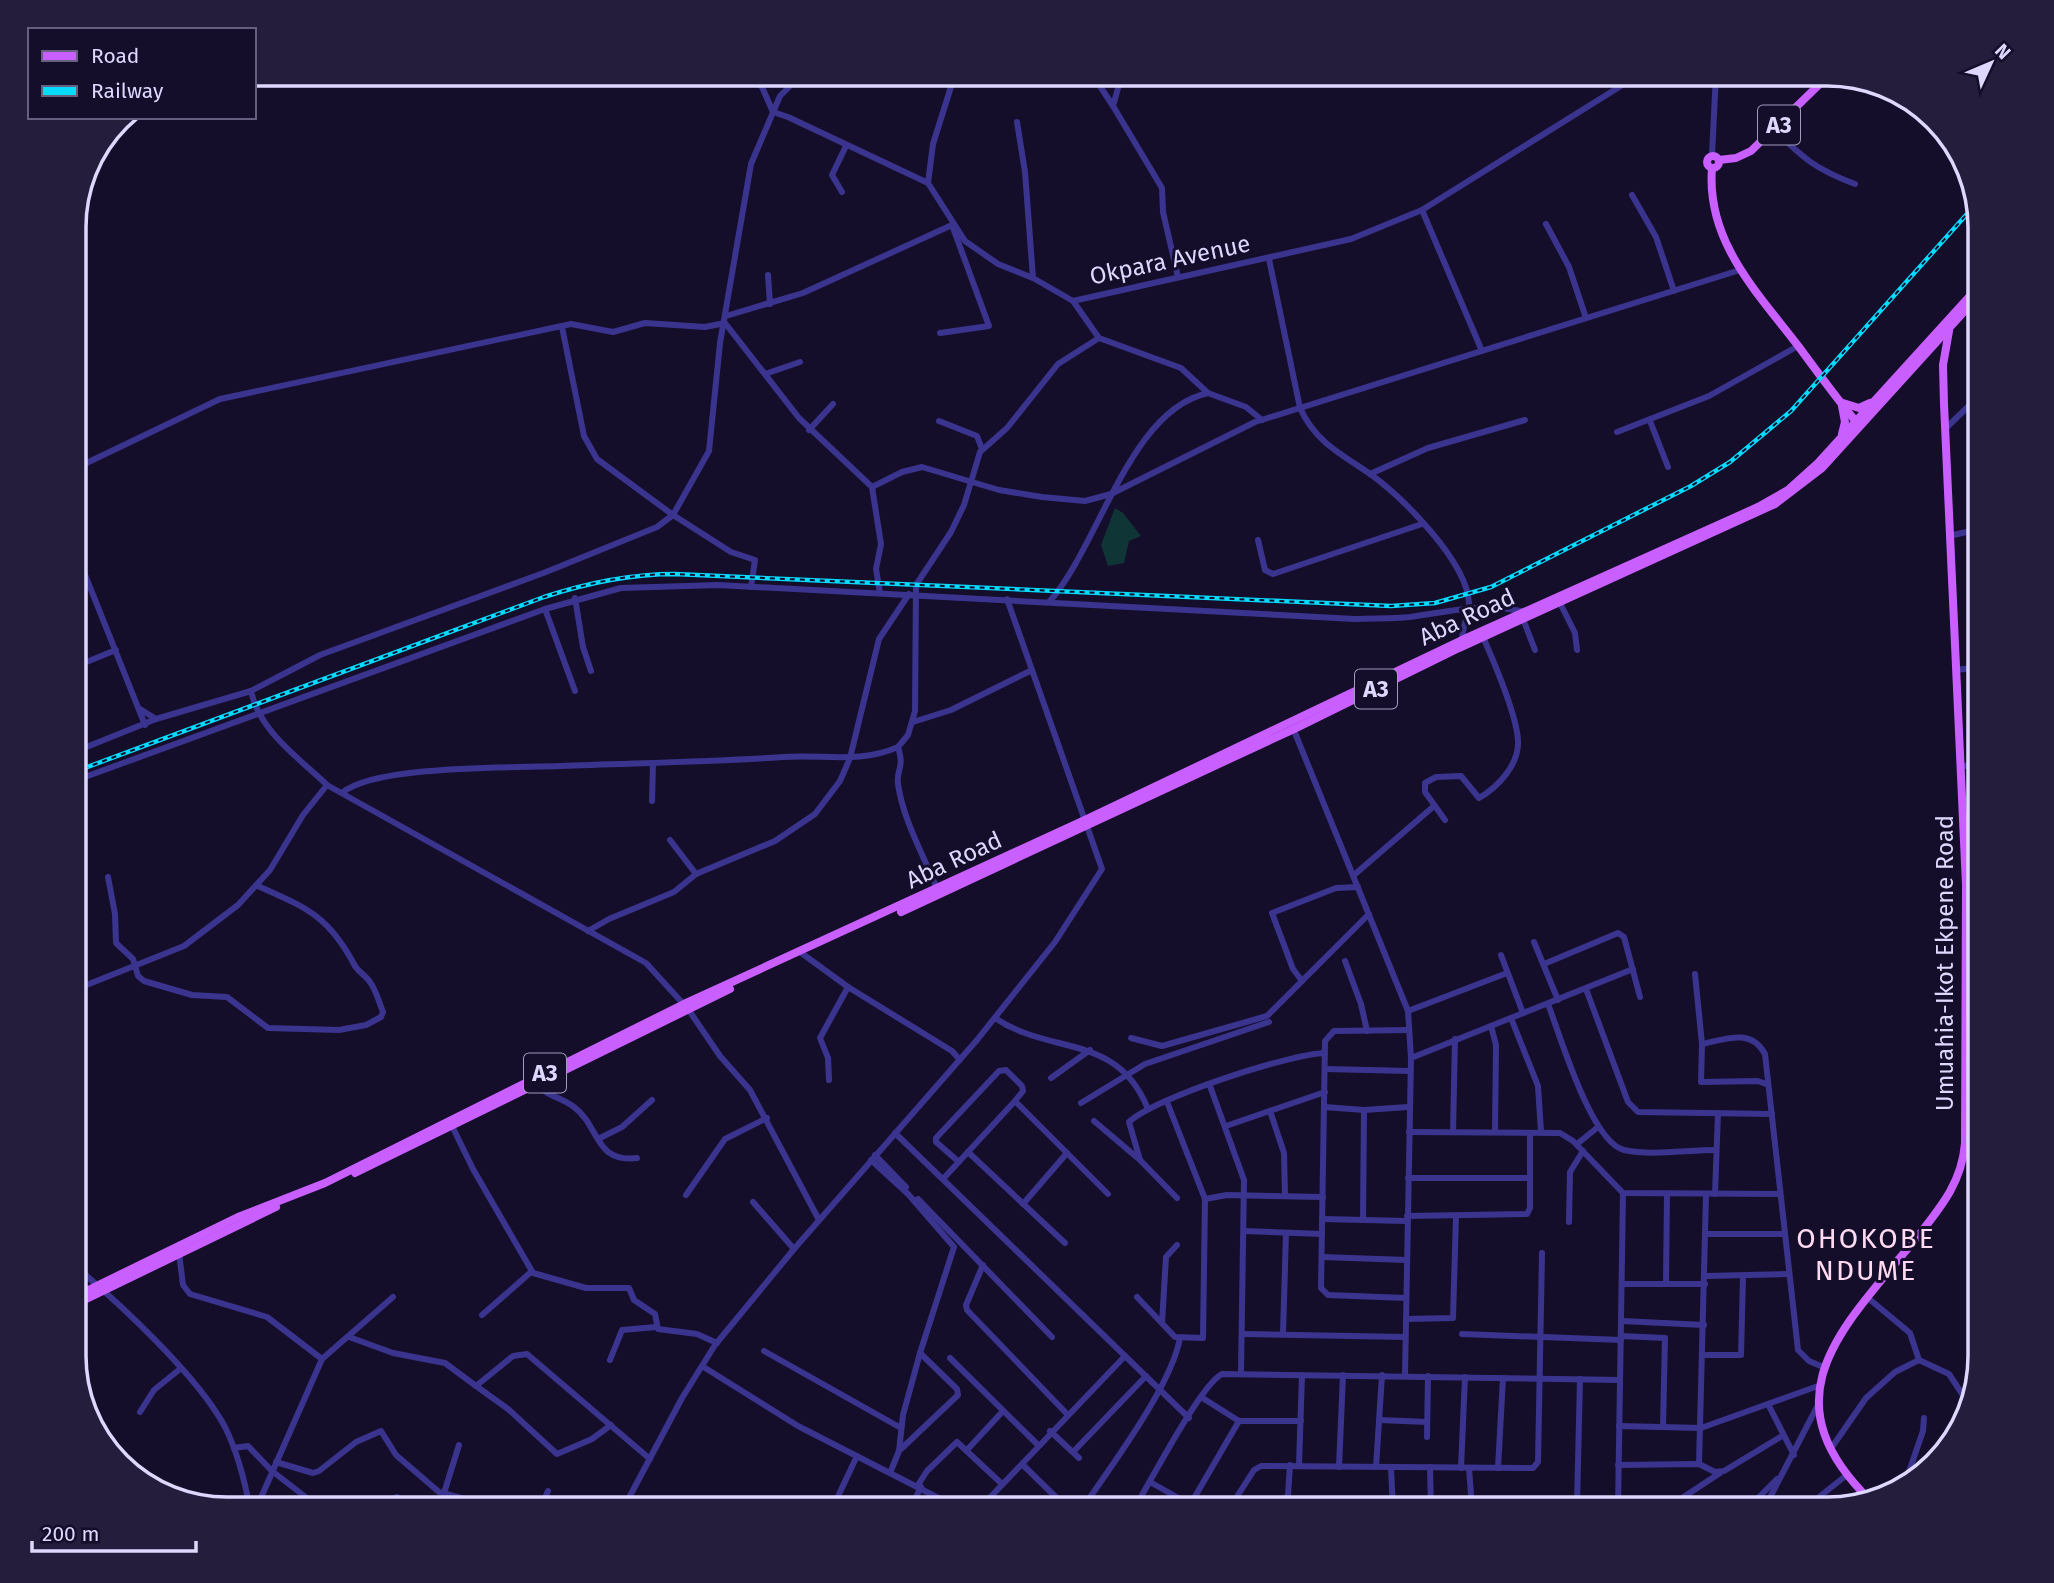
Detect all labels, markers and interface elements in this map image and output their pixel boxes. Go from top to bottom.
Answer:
legend [28,28,256,119]
north arrow [1956,28,2026,98]
text: N [1990,39,2016,64]
text: Road [91,43,139,69]
text: Railway [91,78,164,104]
road number: A3 [1758,106,1800,144]
street label: Okpara Avenue [1087,229,1253,291]
street label: Aba Road [1415,583,1519,651]
road number: A3 [1355,670,1397,708]
street label: Umuahia-Ikot Ekpene Road [1931,815,1959,1111]
street label: Aba Road [902,826,1006,894]
road number: A3 [524,1054,566,1092]
district label: OHOKOBE NDUME [1796,1222,1936,1287]
scale bar [32,1510,196,1554]
text: 200 m [42,1521,99,1547]

